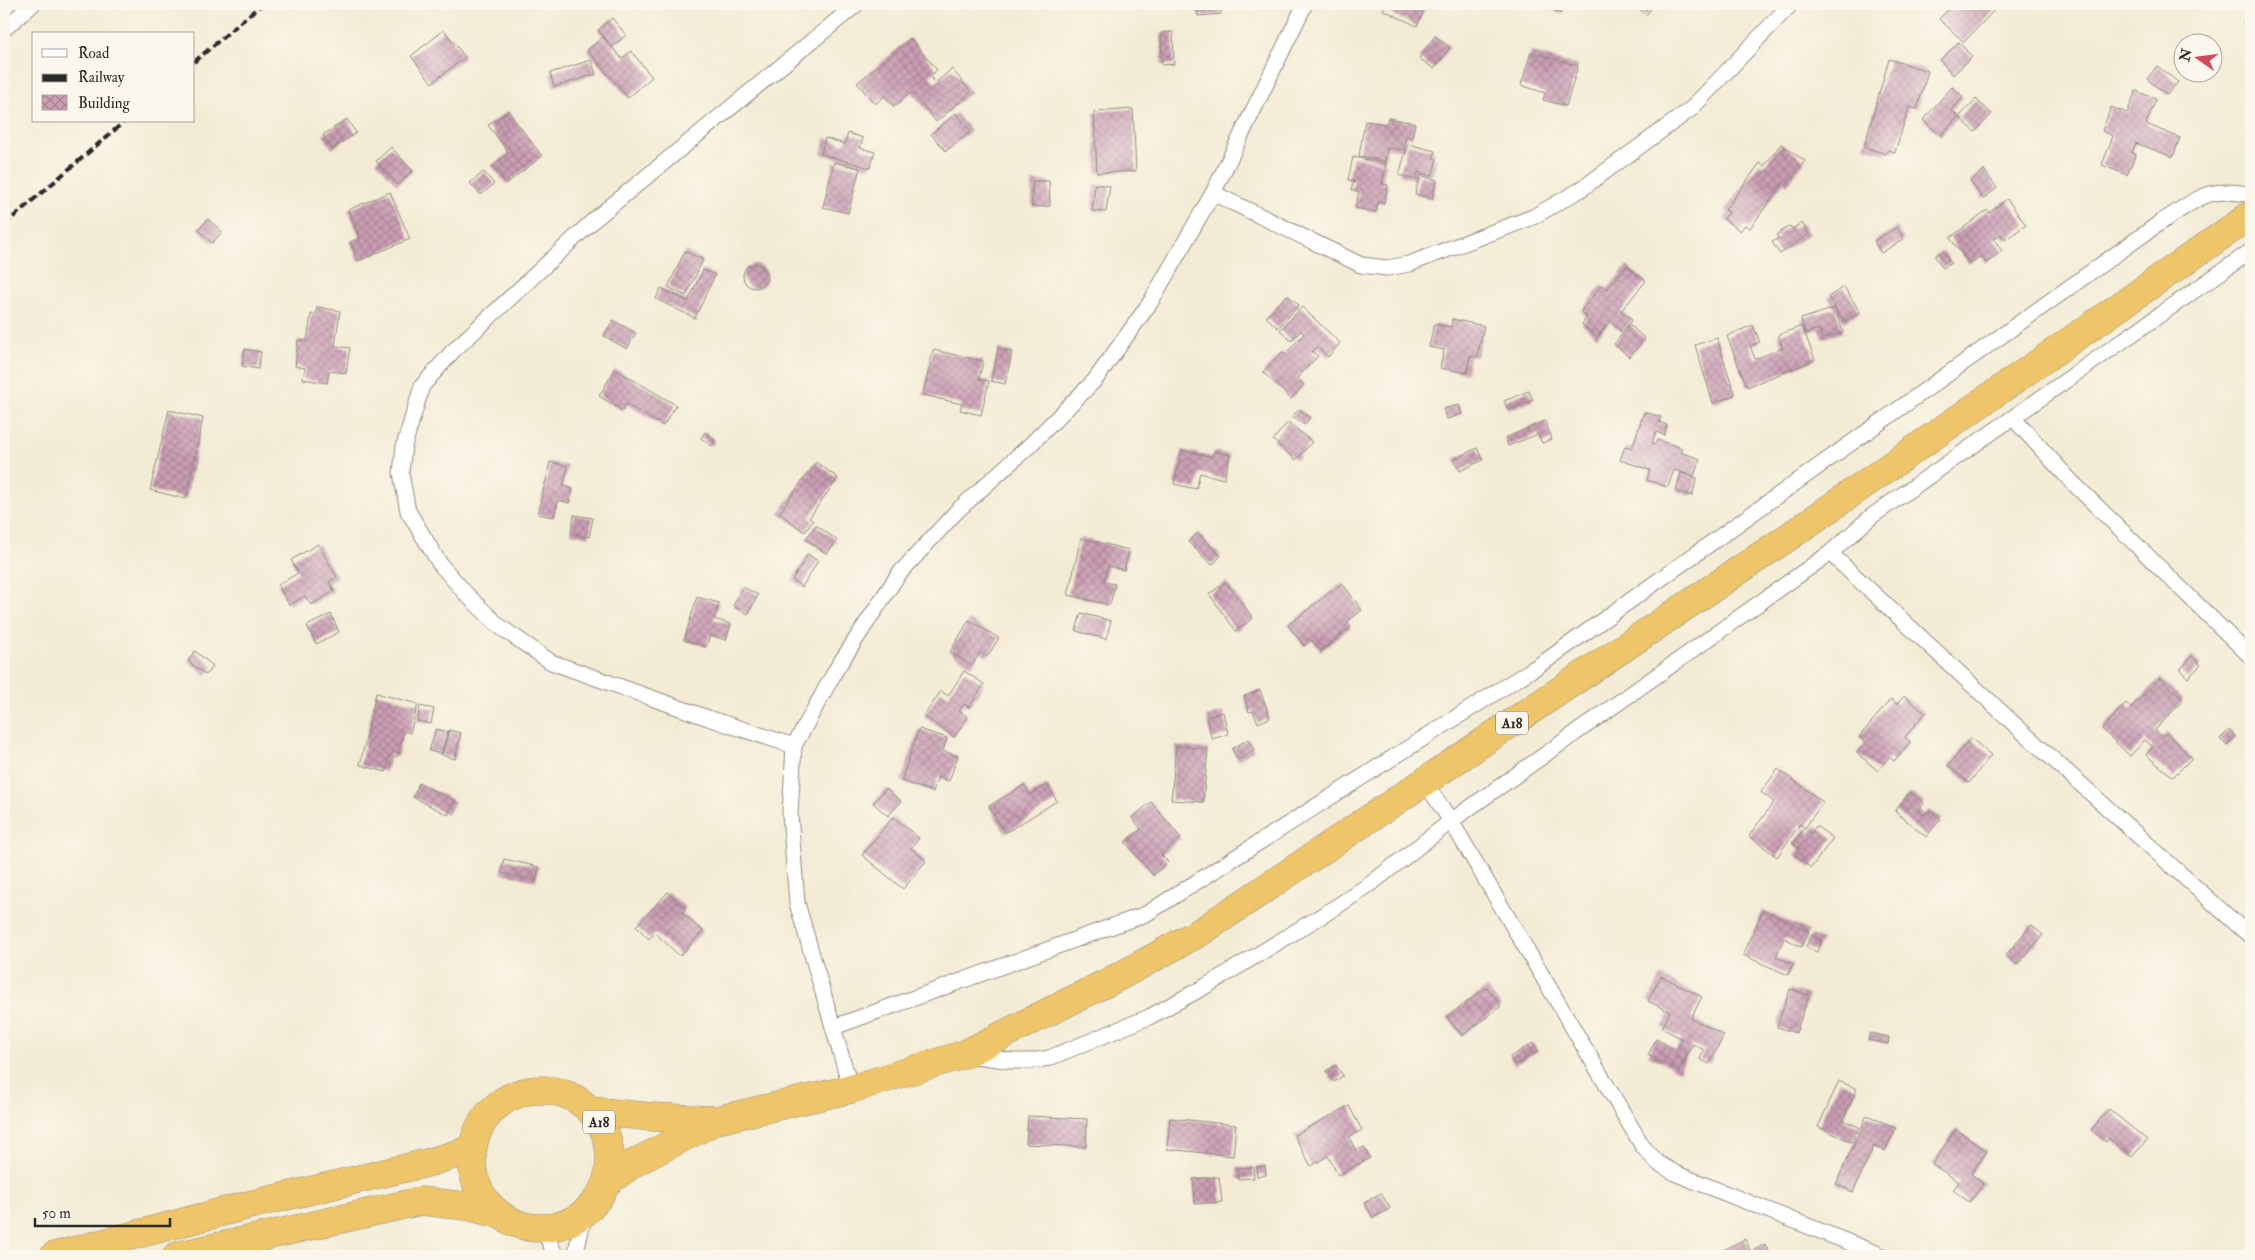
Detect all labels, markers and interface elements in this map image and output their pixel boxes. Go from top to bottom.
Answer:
legend [32,32,195,122]
north arrow [2172,32,2222,82]
text: Road [78,44,110,63]
text: N [2176,46,2196,64]
text: Railway [78,68,125,87]
text: Building [78,94,130,113]
road number: A18 [1496,711,1528,734]
road number: A18 [583,1110,615,1134]
scale bar [35,1195,170,1227]
text: 50 m [42,1204,71,1223]

